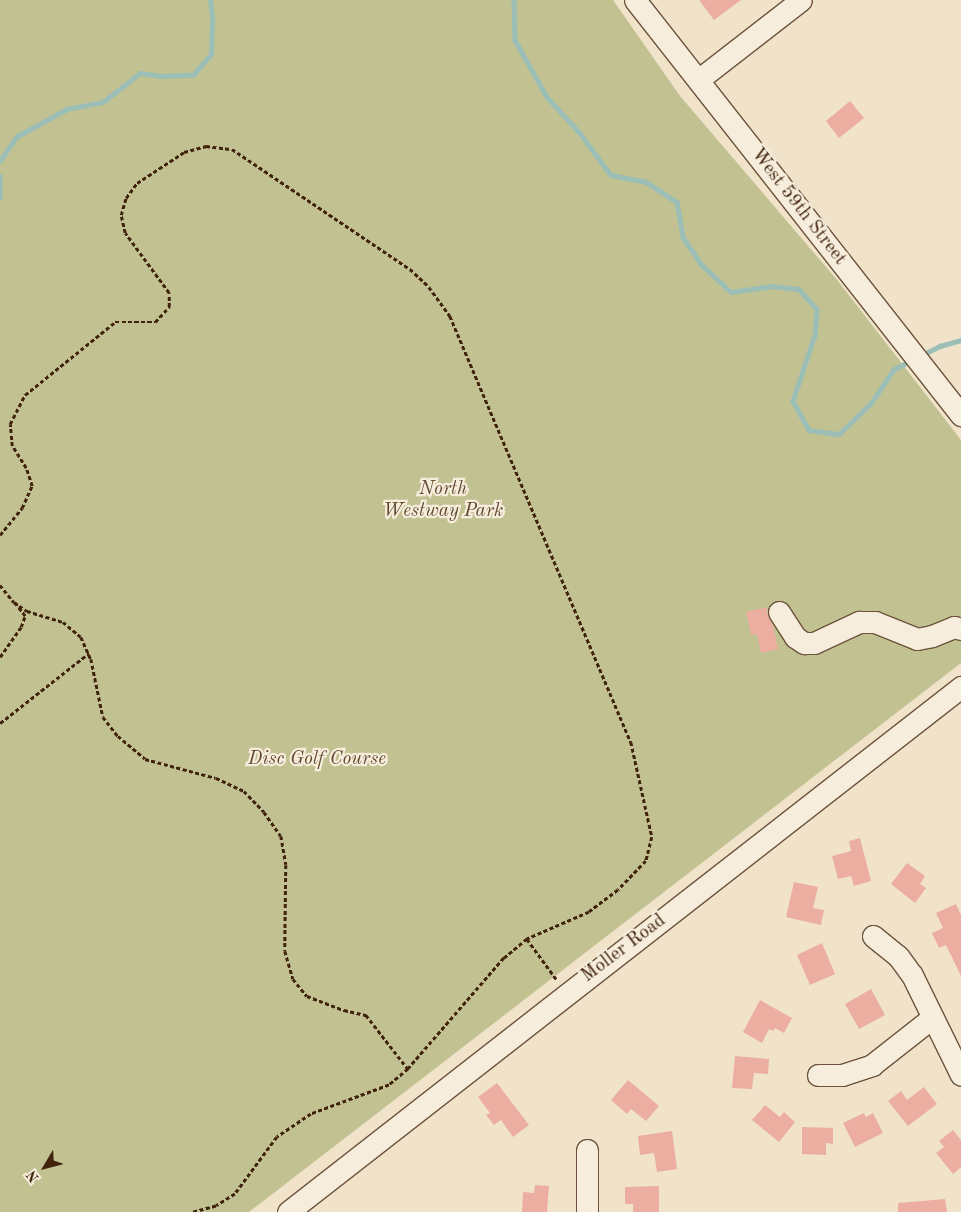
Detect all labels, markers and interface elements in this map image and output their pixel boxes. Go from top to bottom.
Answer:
street label: West 59th Street [745,144,851,270]
park label: North Westway Park [383,479,503,523]
park label: Disc Golf Course [248,749,386,771]
street label: Moller Road [577,910,671,988]
north arrow [20,1142,70,1192]
text: N [24,1168,42,1185]

